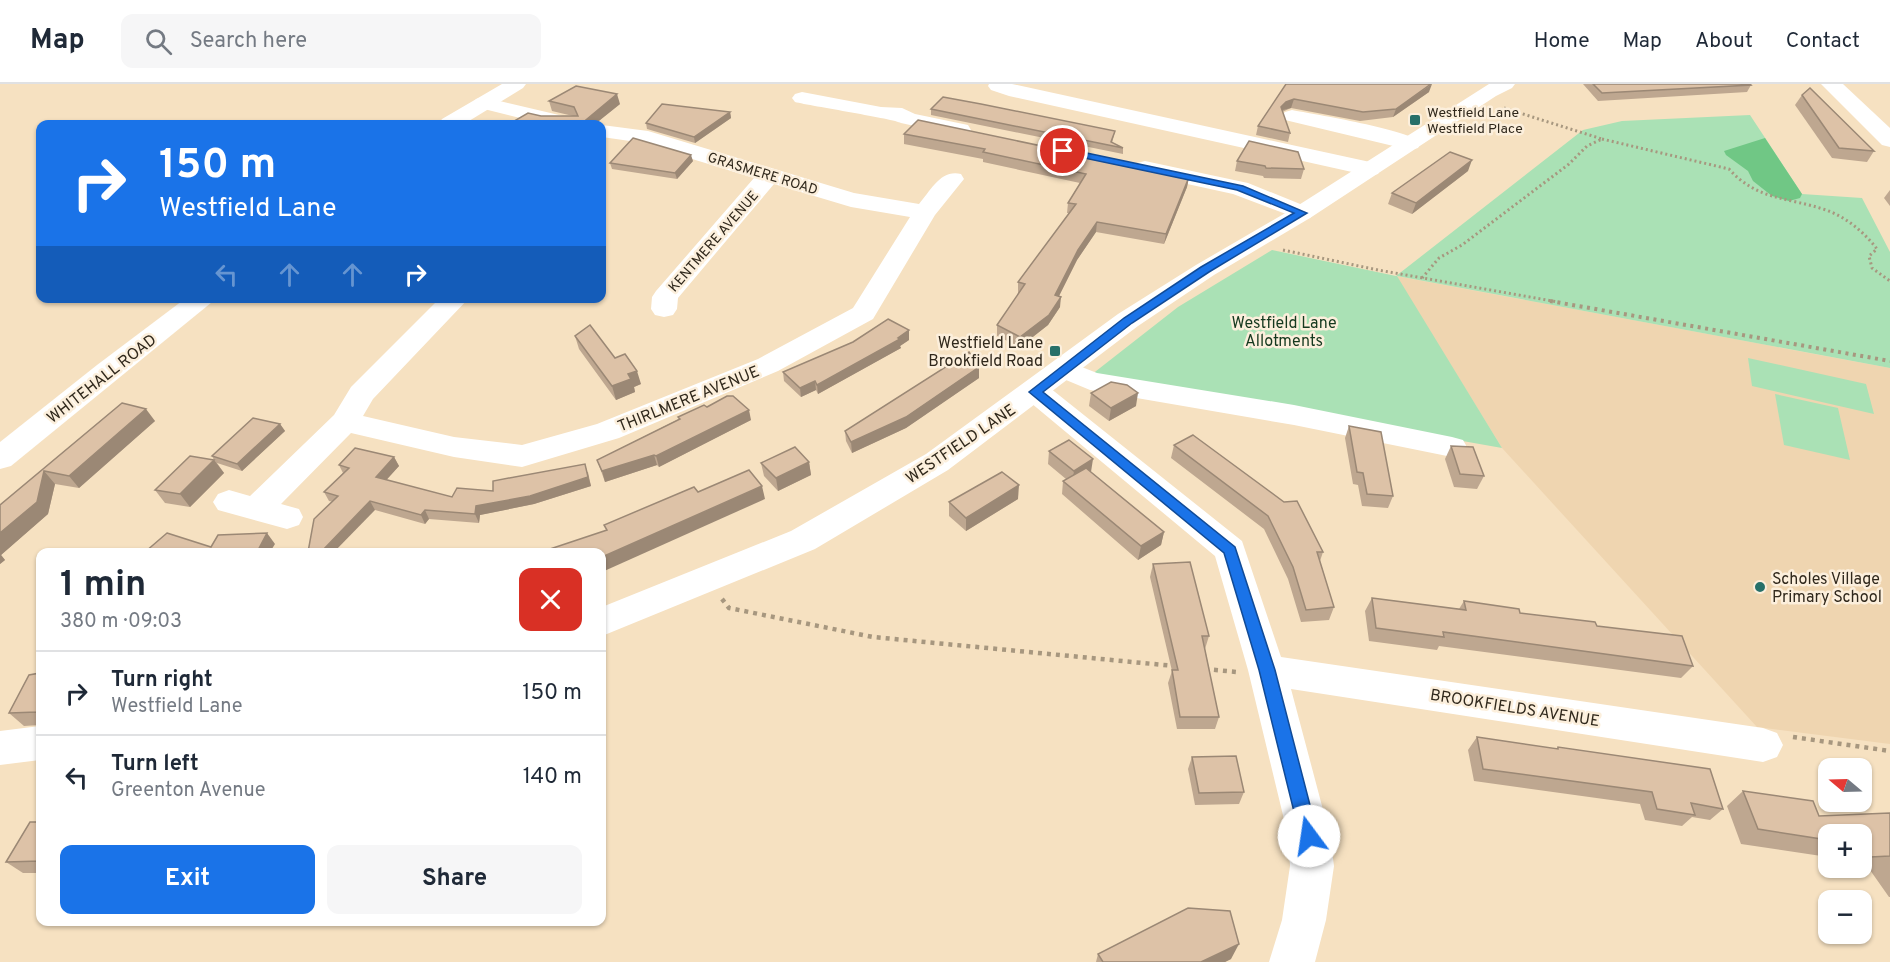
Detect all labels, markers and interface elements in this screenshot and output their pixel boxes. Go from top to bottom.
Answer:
search box [121,14,541,68]
text: Map [30,23,85,59]
icon: search [142,25,175,58]
text: Search here [190,28,307,55]
text: Home [1534,28,1590,55]
text: Map [1623,28,1662,55]
text: About [1695,28,1753,55]
text: Contact [1786,28,1860,55]
place label: Westfield Lane Westfield Place [1427,105,1523,138]
marker: Westfield Lane Westfield Place [1408,113,1422,127]
pin [1037,125,1088,176]
icon: arrive [1046,134,1079,167]
text: 150 m [159,140,276,193]
icon: right [60,144,138,222]
street label: GRASMERE ROAD [705,150,820,199]
street label: KENTMERE AVENUE [665,188,763,296]
text: Westfield Lane [159,192,337,226]
icon: left [210,258,243,291]
icon: ahead [273,258,306,291]
icon: ahead [336,258,369,291]
icon: right [399,258,432,291]
park label: Westfield Lane Allotments [1231,314,1337,352]
street label: WHITEHALL ROAD [43,331,161,429]
place label: Westfield Lane Brookfield Road [928,334,1043,372]
marker: Westfield Lane Brookfield Road [1048,344,1062,358]
street label: THIRLMERE AVENUE [615,362,763,437]
street label: WESTFIELD LANE [902,400,1020,489]
text: 1 min [60,563,146,609]
button: close [519,568,582,631]
place label: Scholes Village Primary School [1772,570,1882,608]
marker: Scholes Village Primary School [1753,580,1767,594]
text: 380 m · 09:03 [60,609,182,635]
text: Turn right [111,667,213,694]
icon: right [60,677,93,710]
text: 150 m [522,680,582,707]
street label: BROOKFIELDS AVENUE [1429,686,1601,732]
text: Westfield Lane [111,694,242,720]
text: Turn left [111,751,199,778]
north arrow [1818,758,1872,812]
map controls [1818,758,1872,944]
icon: left [60,761,93,794]
text: 140 m [523,764,582,791]
text: Greenton Avenue [111,778,266,804]
position arrow [1277,804,1341,868]
button: + [1818,824,1872,878]
button: Exit [60,845,315,914]
button: Share [327,845,582,914]
button: − [1818,890,1872,944]

